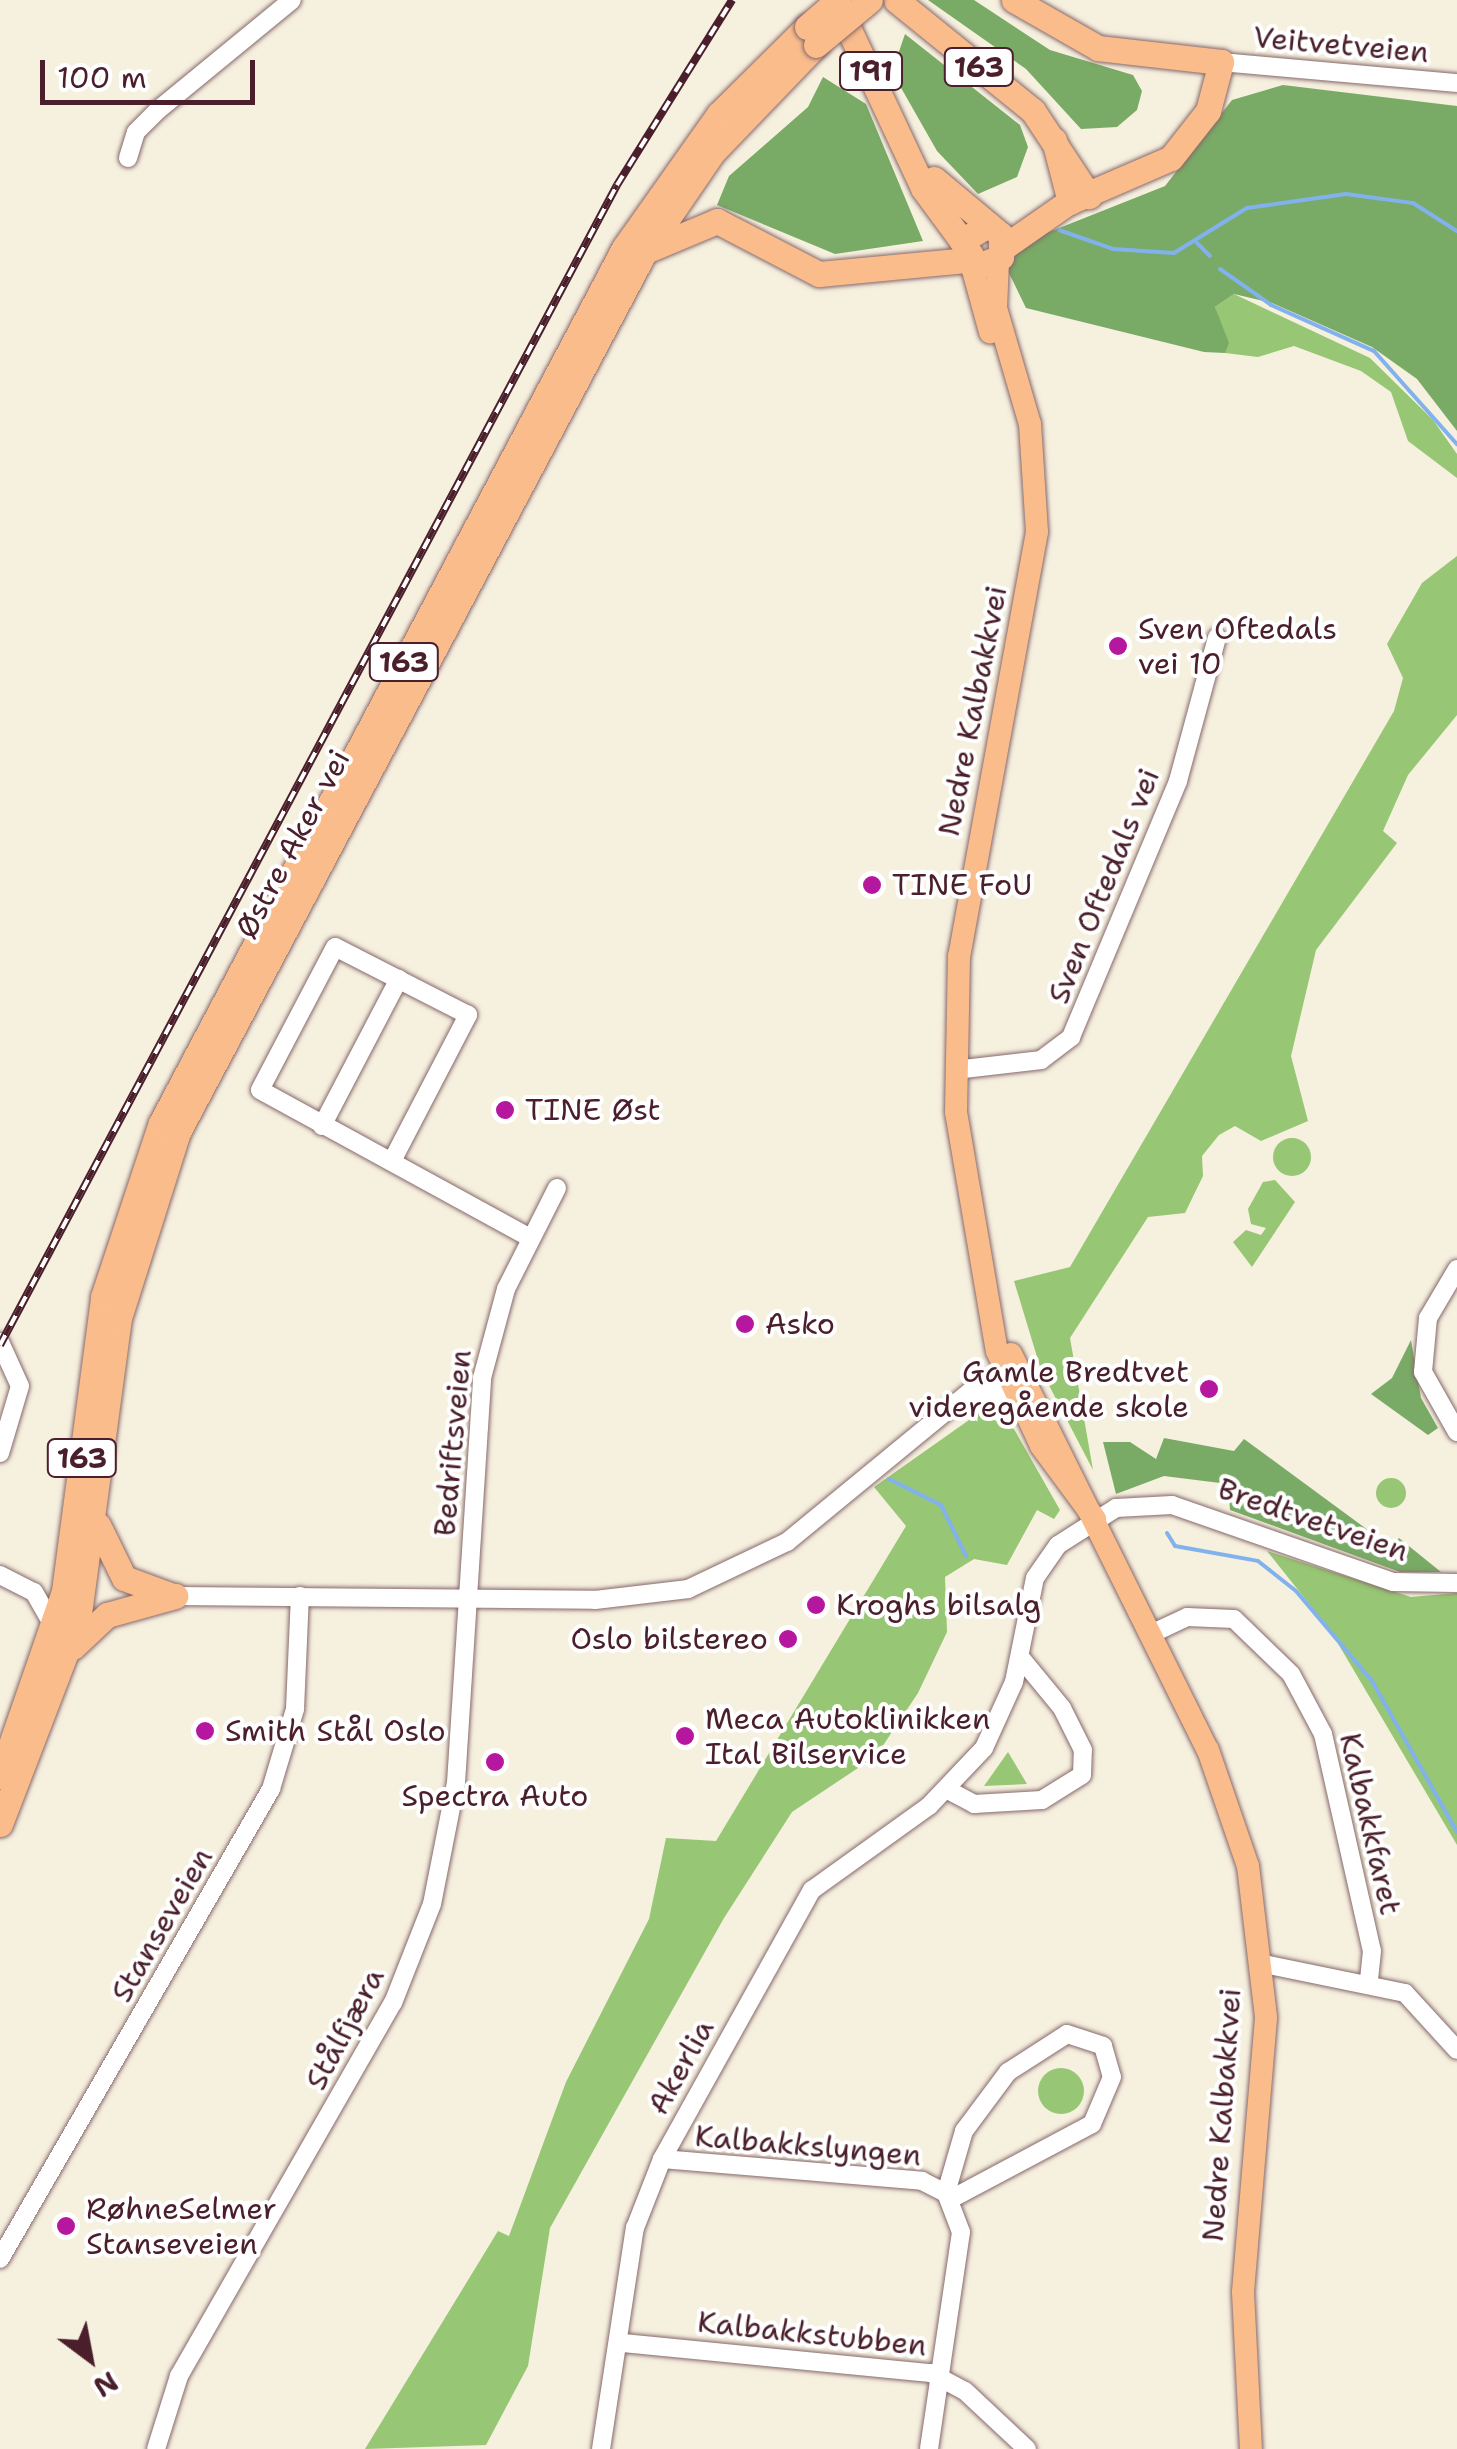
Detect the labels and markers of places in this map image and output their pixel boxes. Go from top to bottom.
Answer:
place label: Sven Oftedals vei 10 [1138,611,1337,682]
marker: Sven Oftedals vei 10 [1107,635,1129,657]
place label: TINE FoU [892,867,1032,903]
marker: TINE FoU [861,874,883,896]
place label: TINE Øst [525,1092,661,1128]
marker: TINE Øst [494,1099,516,1121]
place label: Asko [765,1306,835,1342]
marker: Asko [734,1313,756,1335]
place label: Gamle Bredtvet videregående skole [909,1354,1189,1424]
marker: Gamle Bredtvet videregående skole [1198,1378,1220,1400]
place label: Kroghs bilsalg [836,1587,1041,1623]
marker: Kroghs bilsalg [805,1594,827,1616]
place label: Oslo bilstereo [570,1621,768,1657]
marker: Oslo bilstereo [777,1628,799,1650]
place label: Meca Autoklinikken Ital Bilservice [705,1701,990,1772]
place label: Smith Stål Oslo [225,1713,446,1749]
marker: Smith Stål Oslo [194,1720,216,1742]
marker: Meca Autoklinikken Ital Bilservice [674,1725,696,1747]
marker: Spectra Auto [484,1751,506,1773]
place label: Spectra Auto [402,1778,588,1814]
place label: RøhneSelmer Stanseveien [86,2191,277,2262]
marker: RøhneSelmer Stanseveien [55,2215,77,2237]

